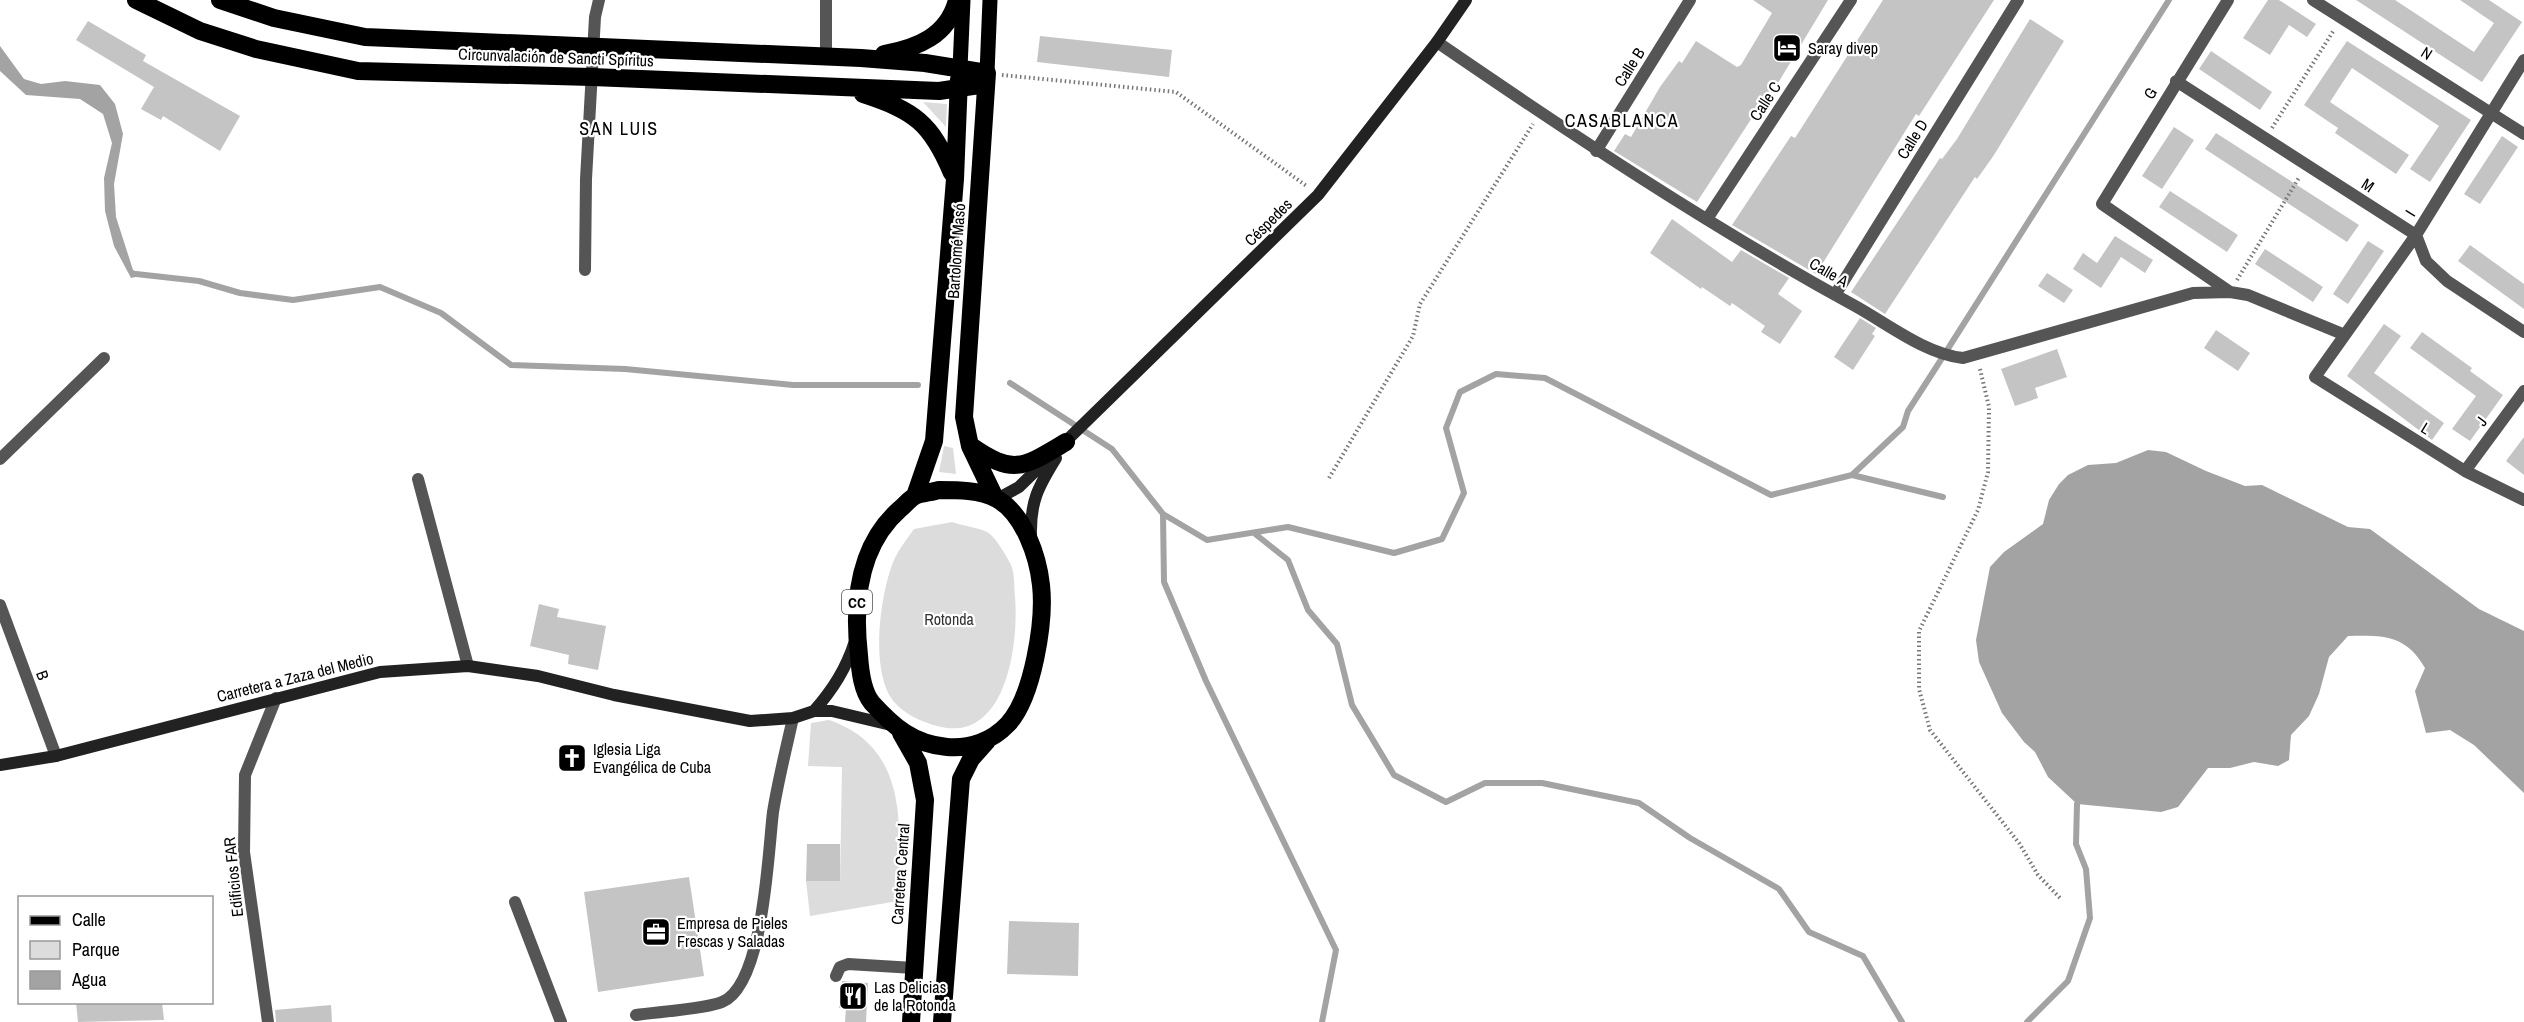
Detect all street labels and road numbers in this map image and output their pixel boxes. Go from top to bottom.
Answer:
street label: N [2417,41,2437,65]
street label: Circunvalación de Sancti Spíritus [458,43,654,71]
street label: Calle B [1608,43,1650,91]
street label: Calle C [1744,77,1786,125]
street label: G [2138,83,2162,103]
street label: Calle D [1891,115,1933,163]
street label: M [2357,173,2379,197]
street label: Céspedes [1239,193,1297,251]
street label: Bartolomé Masó [942,203,970,299]
street label: I [2400,206,2420,220]
street label: Calle A [1805,252,1853,292]
street label: J [2470,412,2492,430]
street label: L [2417,417,2435,440]
road number: CC [842,590,872,614]
street label: Carretera a Zaza del Medio [215,647,375,707]
street label: B [31,667,55,683]
street label: Carretera Central [885,823,915,925]
street label: Edificios FAR [218,835,248,918]

